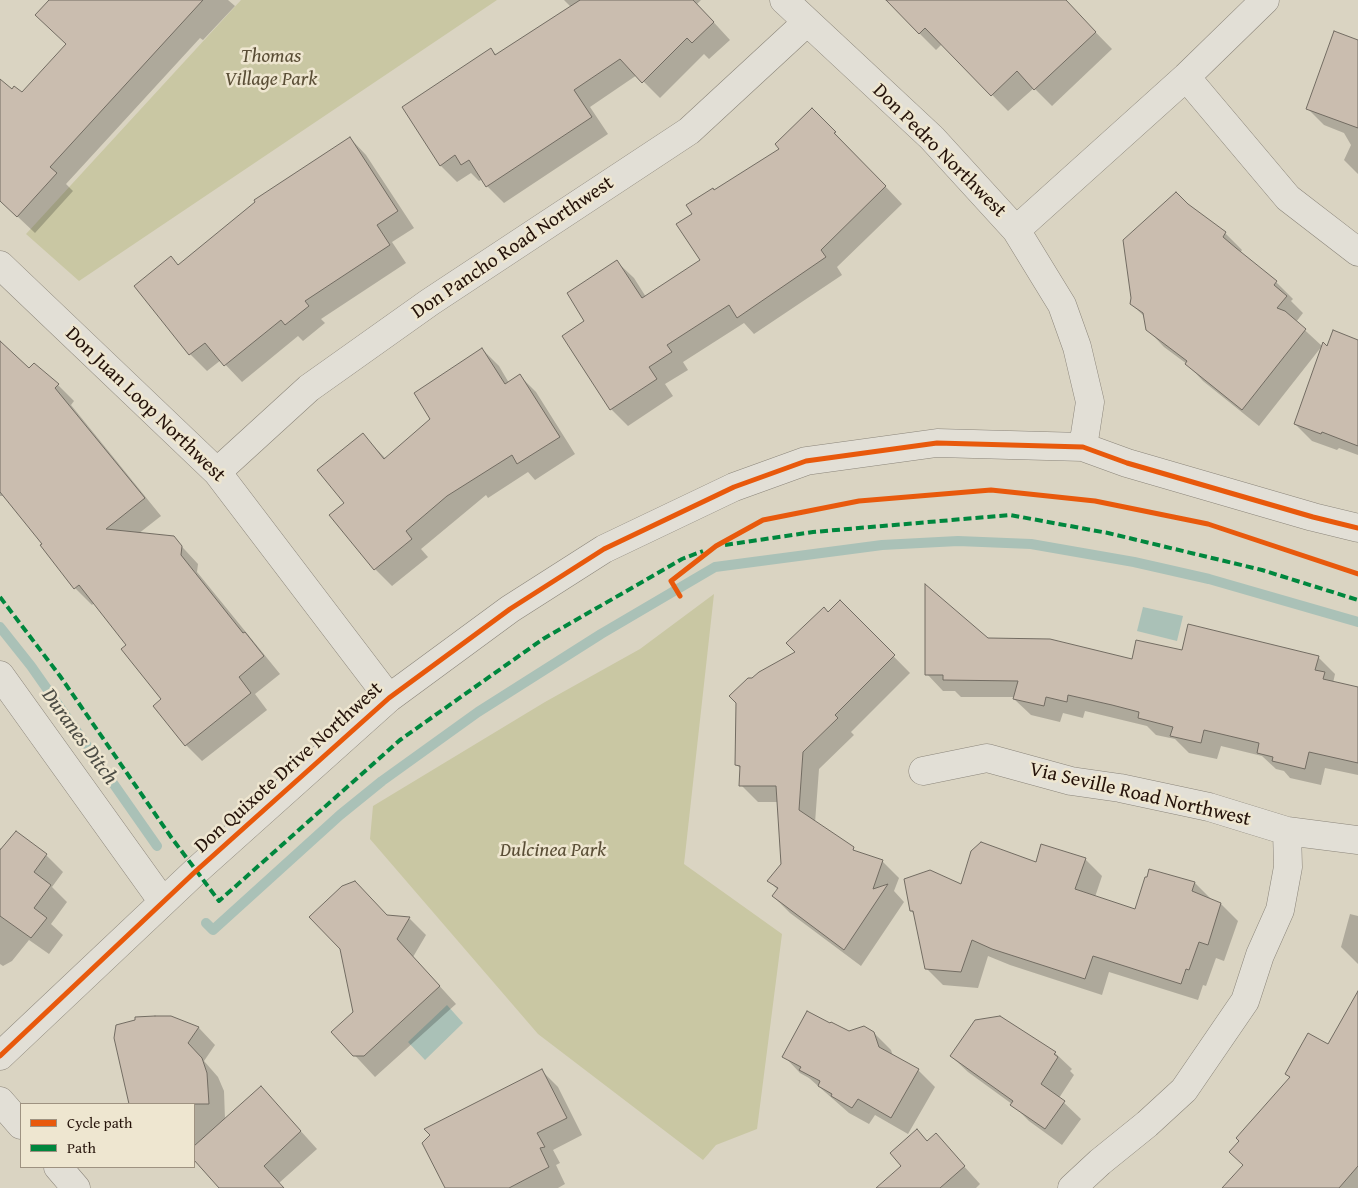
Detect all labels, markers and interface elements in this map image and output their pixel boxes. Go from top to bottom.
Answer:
park label: Thomas Village Park [225,45,317,92]
street label: Don Pedro Northwest [867,79,1011,223]
street label: Don Pancho Road Northwest [408,171,618,325]
street label: Don Juan Loop Northwest [60,322,230,488]
street label: Don Quixote Drive Northwest [190,677,388,859]
water label: Duranes Ditch [36,684,122,790]
street label: Via Seville Road Northwest [1027,758,1253,832]
park label: Dulcinea Park [500,839,606,863]
legend [20,1103,195,1168]
text: Cycle path [67,1112,133,1133]
text: Path [67,1137,96,1158]

